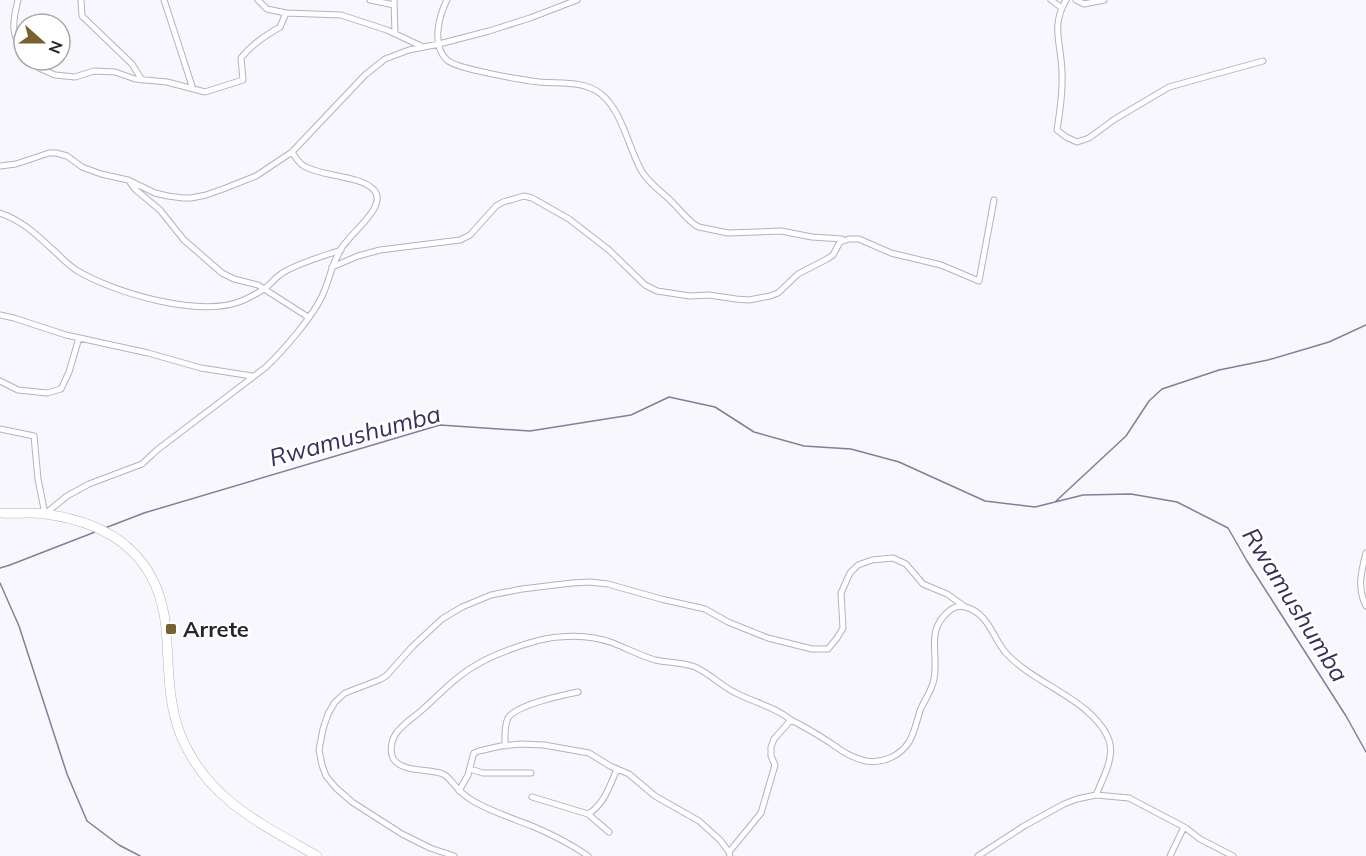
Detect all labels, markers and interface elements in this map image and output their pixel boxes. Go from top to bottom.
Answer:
north arrow [12,12,72,72]
text: N [45,38,68,57]
water label: Rwamushumba [266,398,444,472]
water label: Rwamushumba [1236,522,1355,687]
place label: Arrete [183,615,249,643]
marker: Arrete [164,622,178,636]

